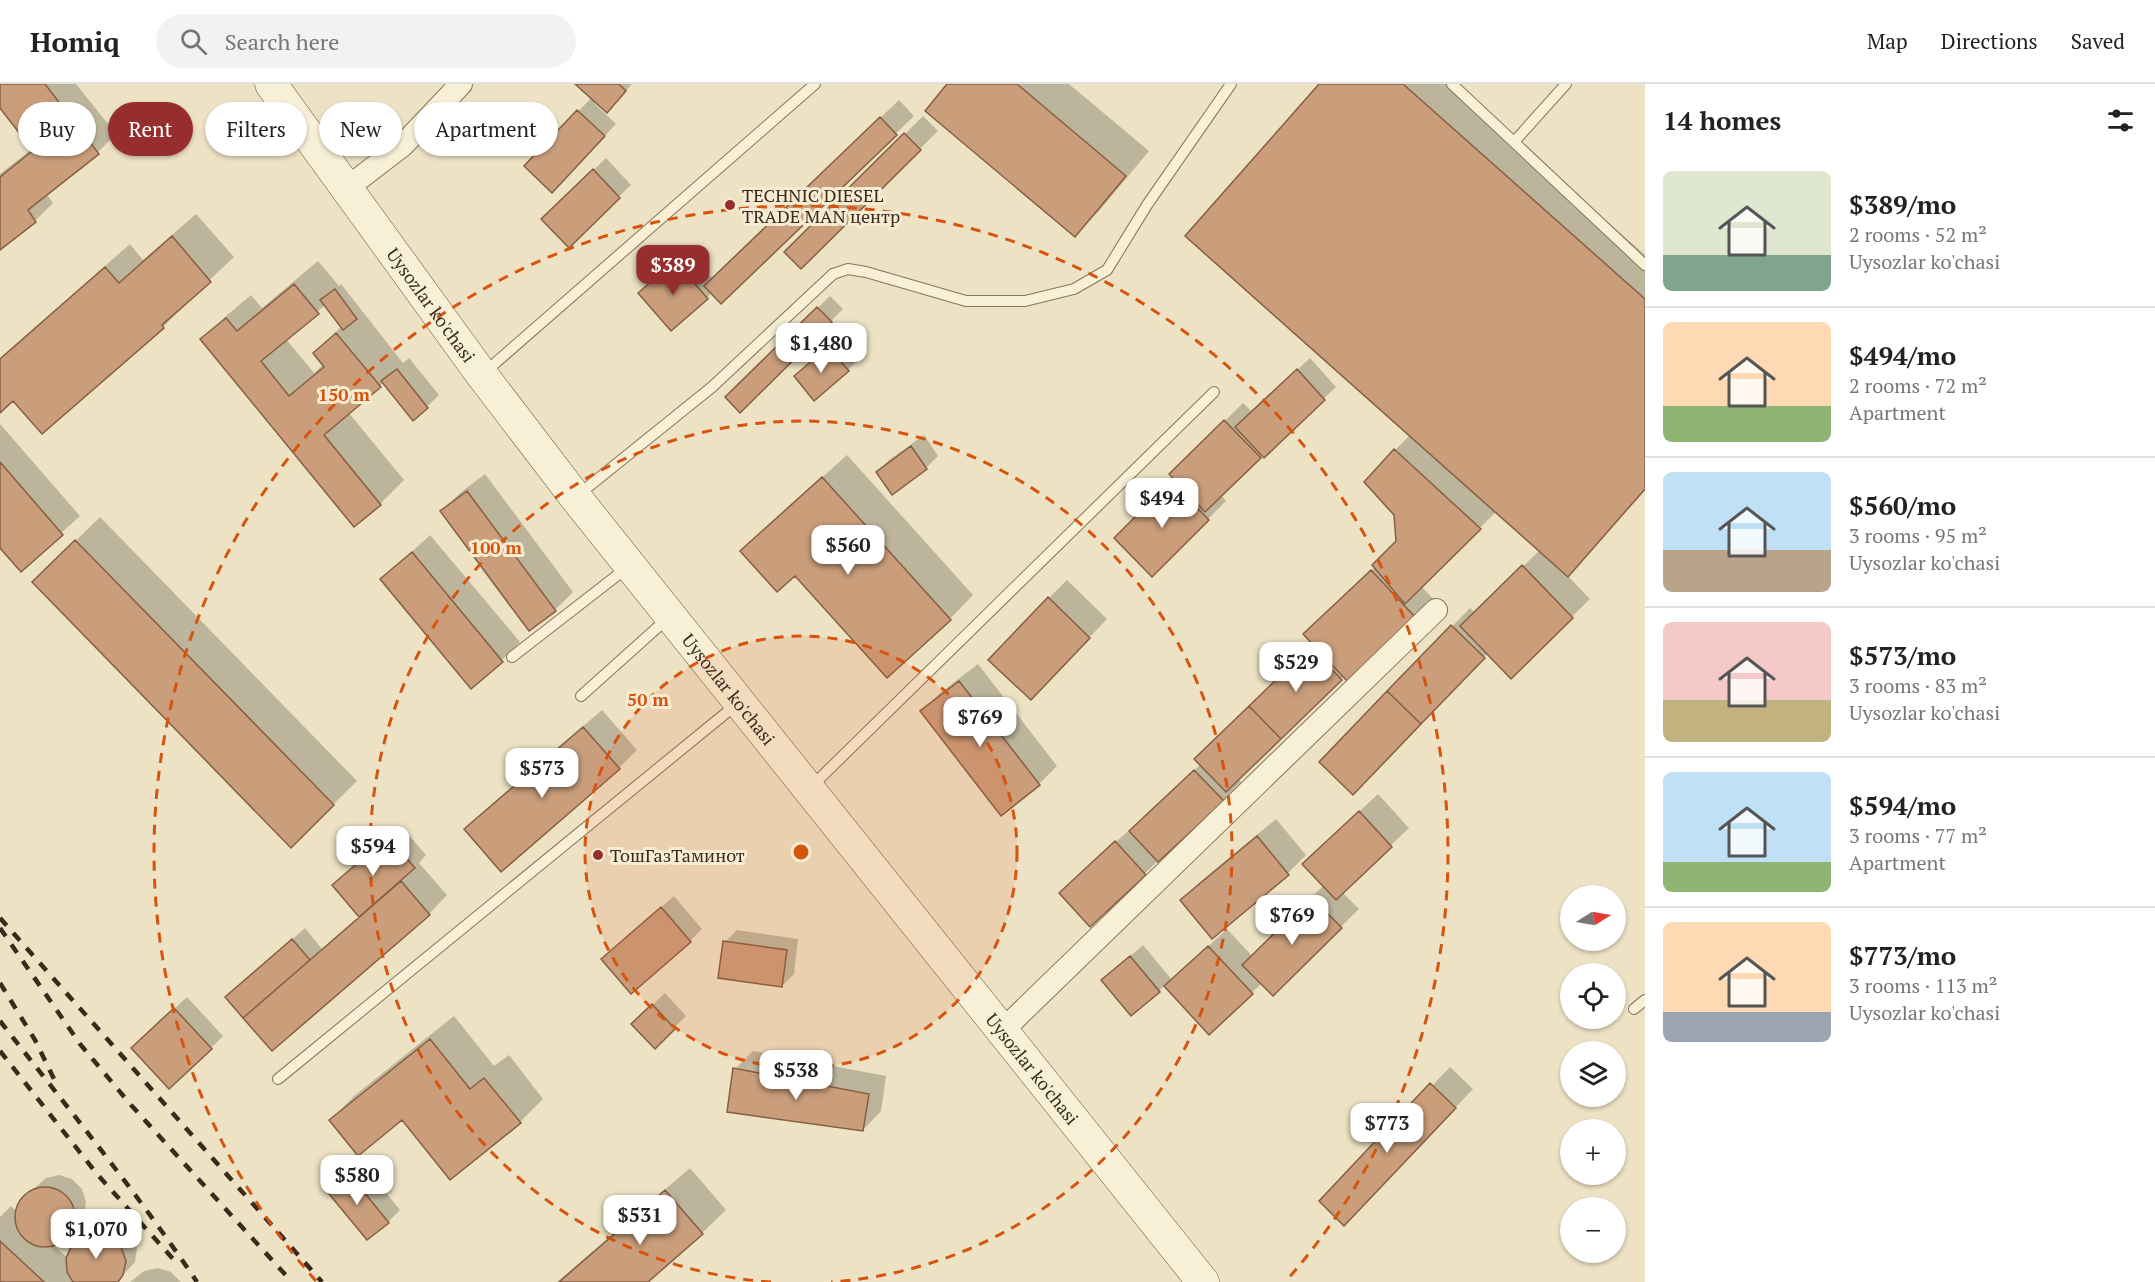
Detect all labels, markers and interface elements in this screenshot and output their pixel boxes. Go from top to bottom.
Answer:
search box [156,14,576,68]
text: Homiq [30,23,120,60]
icon: search [177,25,210,58]
text: Search here [225,27,339,56]
text: Map [1867,27,1908,55]
text: Directions [1941,27,2038,55]
text: Saved [2071,27,2125,55]
chip: Buy [18,102,96,156]
chip: Rent [108,102,193,156]
chip: Filters [205,102,307,156]
chip: New [319,102,402,156]
chip: Apartment [414,102,558,156]
text: 14 homes [1663,103,1781,137]
icon: filters [2104,104,2137,137]
place label: TECHNIC DIESEL TRADE MAN центр [742,183,900,228]
text: $389/mo [1849,187,1956,221]
icon: home [1711,195,1783,267]
marker: TECHNIC DIESEL TRADE MAN центр [723,198,737,212]
text: 2 rooms · 52 m² [1849,221,1987,248]
street label: Uysozlar ko'chasi [382,243,481,367]
pin: $389 [637,245,709,296]
text: Uysozlar ko'chasi [1849,248,2000,275]
text: $389 [650,251,696,278]
pin: $1,480 [772,323,870,374]
text: $1,480 [790,329,852,356]
text: $494/mo [1849,338,1956,372]
icon: home [1711,346,1783,418]
text: 2 rooms · 72 m² [1849,372,1987,399]
text: 150 m [318,382,370,406]
text: Apartment [1849,399,1946,426]
pin: $494 [1126,478,1198,529]
text: $494 [1139,484,1185,511]
text: $560/mo [1849,488,1956,522]
icon: home [1711,496,1783,568]
text: 3 rooms · 95 m² [1849,522,1987,549]
pin: $560 [812,525,884,576]
text: $560 [825,531,871,558]
text: 100 m [470,535,522,559]
text: Uysozlar ko'chasi [1849,549,2000,576]
street label: Uysozlar ko'chasi [677,628,781,750]
text: $573/mo [1849,638,1956,672]
pin: $529 [1260,642,1332,693]
icon: home [1711,646,1783,718]
text: $529 [1273,648,1319,675]
text: 3 rooms · 83 m² [1849,672,1987,699]
text: 50 m [627,687,669,711]
pin: $769 [944,697,1016,748]
text: Uysozlar ko'chasi [1849,699,2000,726]
text: $769 [957,703,1003,730]
pin: $573 [506,748,578,799]
text: $573 [519,754,565,781]
text: $594/mo [1849,788,1956,822]
icon: home [1711,796,1783,868]
text: 3 rooms · 77 m² [1849,822,1987,849]
pin: $594 [337,826,409,877]
text: $594 [350,832,396,859]
centre of rings [791,842,811,862]
place label: ТошГазТаминот [610,843,745,867]
marker: ТошГазТаминот [591,848,605,862]
text: Apartment [1849,849,1946,876]
north arrow [1560,885,1626,951]
map controls [1560,885,1626,1263]
pin: $769 [1256,895,1328,946]
text: $769 [1269,901,1315,928]
text: $773/mo [1849,938,1956,972]
icon: home [1711,946,1783,1018]
button: locate [1560,963,1626,1029]
text: 3 rooms · 113 m² [1849,972,1997,999]
text: Uysozlar ko'chasi [1849,999,2000,1026]
street label: Uysozlar ko'chasi [980,1008,1084,1129]
button: layers [1560,1041,1626,1107]
pin: $538 [760,1050,832,1101]
text: $538 [773,1056,819,1083]
pin: $773 [1351,1103,1423,1154]
text: $773 [1364,1109,1410,1136]
button: + [1560,1119,1626,1185]
pin: $580 [321,1155,393,1206]
text: $580 [334,1161,380,1188]
pin: $531 [604,1195,676,1246]
button: − [1560,1197,1626,1263]
text: $531 [617,1201,663,1228]
pin: $1,070 [47,1209,145,1260]
text: $1,070 [65,1215,127,1242]

